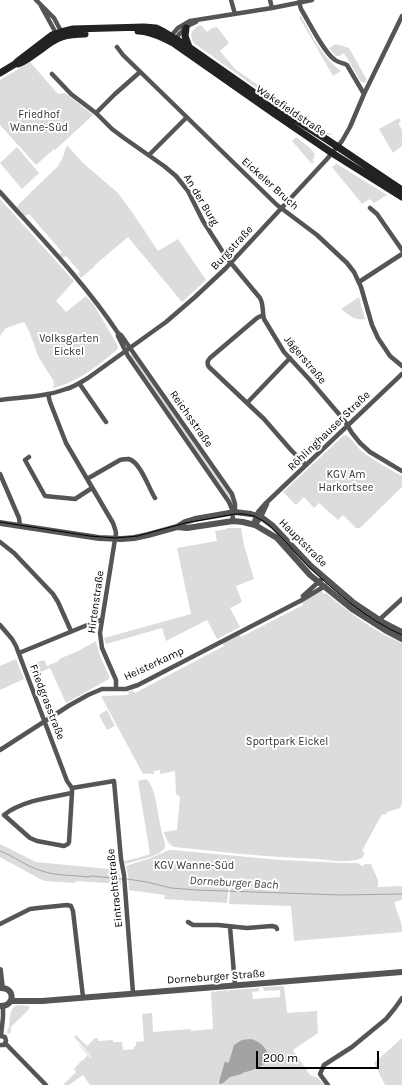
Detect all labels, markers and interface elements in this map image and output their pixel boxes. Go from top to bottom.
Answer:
street label: Wakefieldstraße [253,83,329,139]
park label: Friedhof Wanne-Süd [10,108,68,134]
street label: Eickeler Bruch [239,155,301,213]
street label: An der Burg [180,172,222,228]
street label: Burgstraße [208,223,256,273]
park label: Volksgarten Eickel [39,332,99,358]
street label: Jägerstraße [281,333,329,387]
street label: Reichsstraße [167,388,215,450]
street label: Röhlinghauser Straße [285,388,373,474]
park label: KGV Am Harkortsee [319,468,373,494]
street label: Hauptstraße [276,516,330,570]
street label: Hirtenstraße [85,570,107,634]
street label: Heisterkamp [122,644,186,684]
street label: Friedgrasstraße [27,663,67,741]
park label: Sportpark Eickel [246,735,328,749]
street label: Eintrachtstraße [104,848,126,928]
park label: KGV Wanne-Süd [154,859,234,873]
water label: Dorneburger Bach [189,873,279,893]
street label: Dorneburger Straße [167,967,265,987]
scale bar [258,1043,381,1069]
text: 200 m [263,1051,298,1065]

